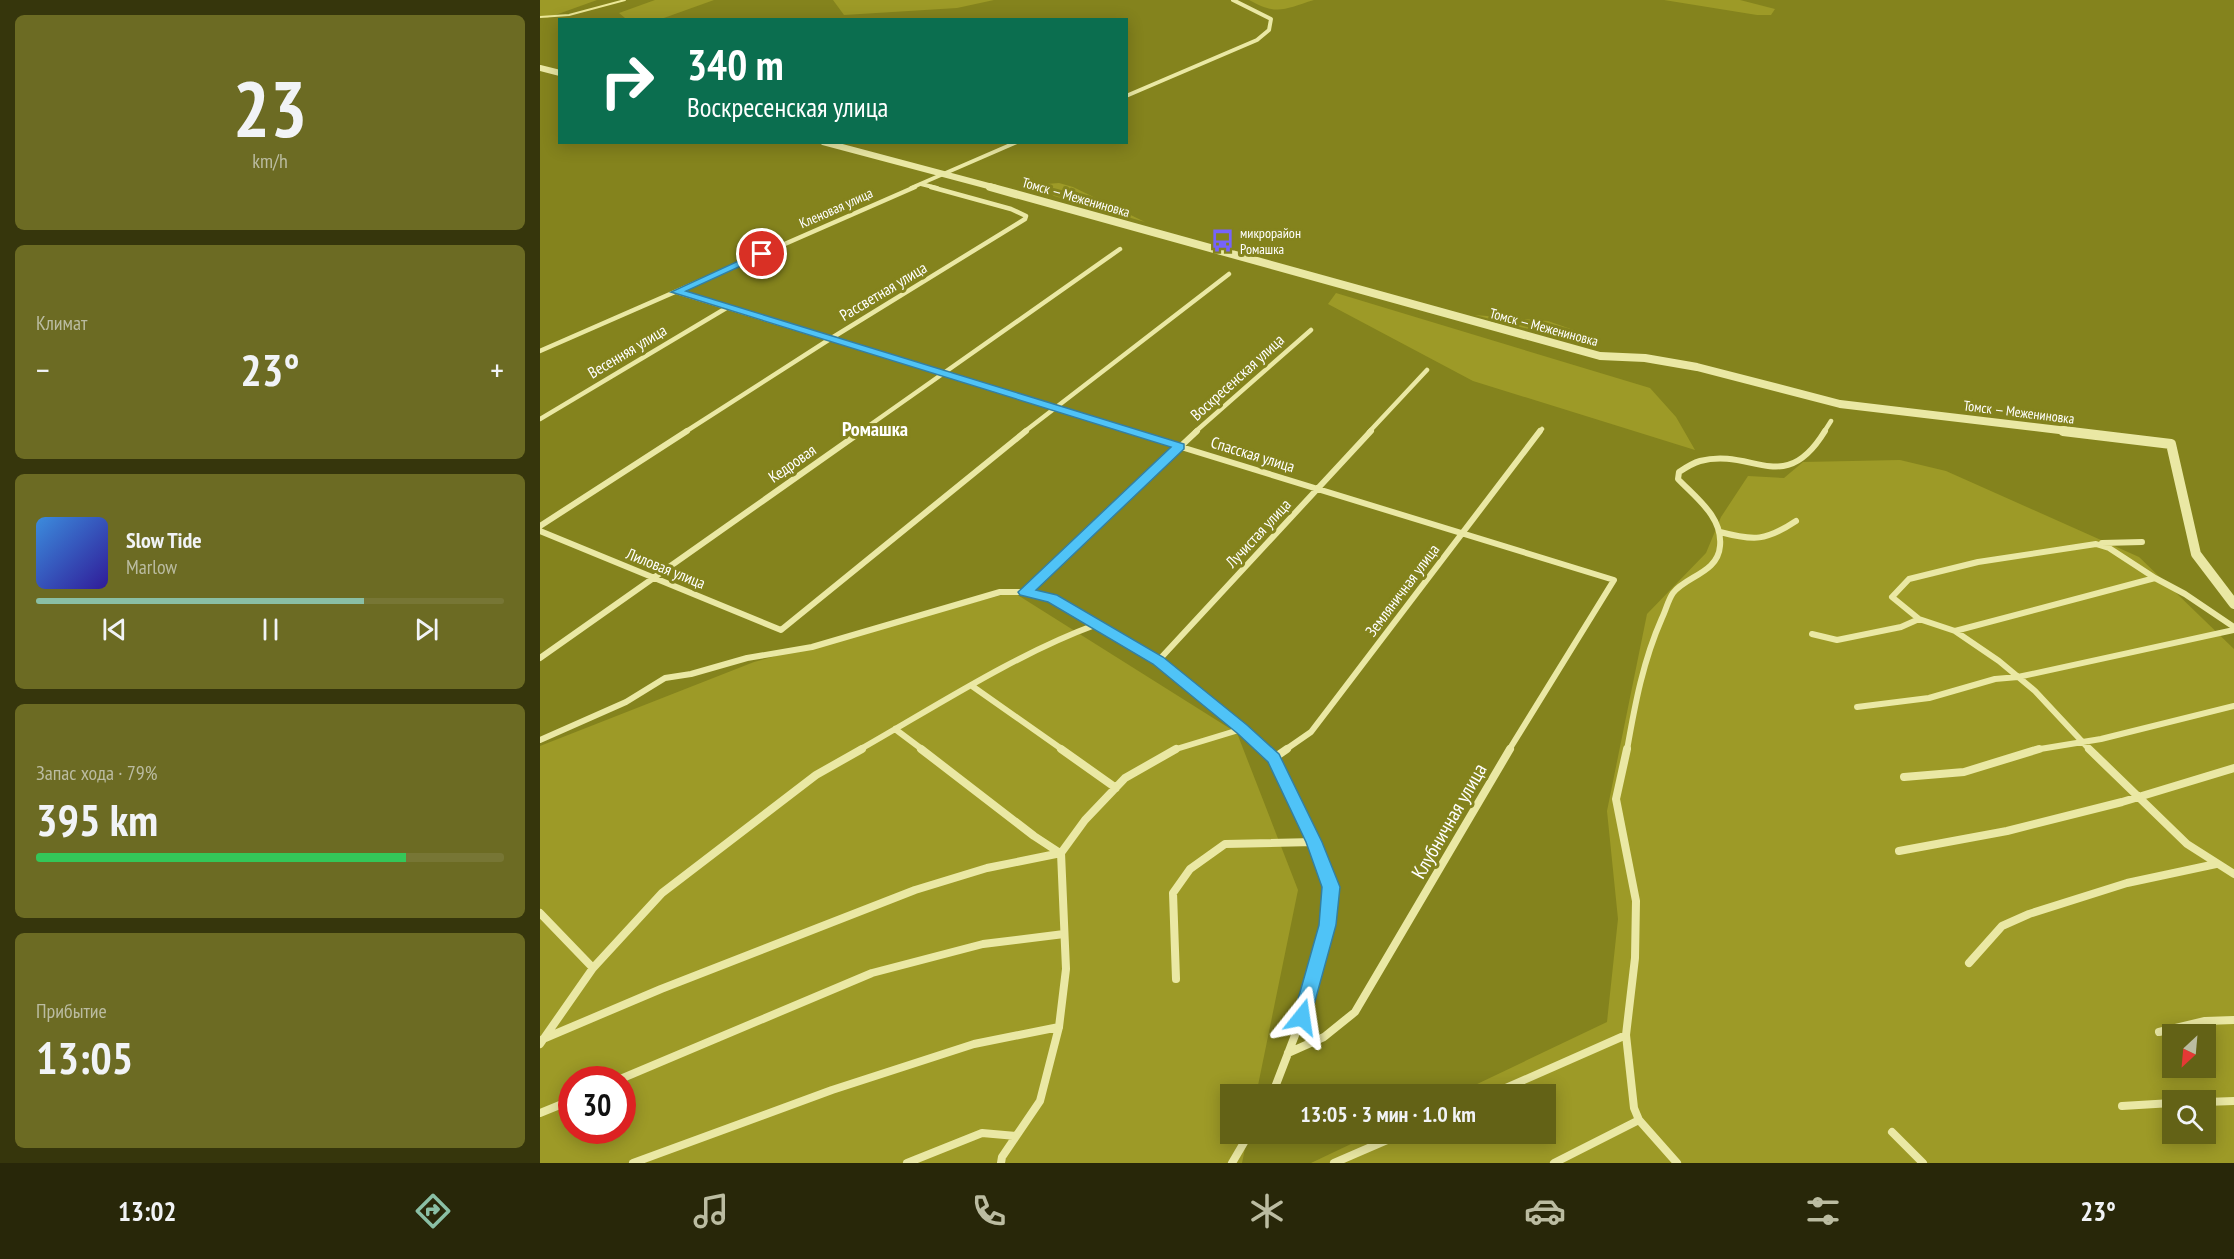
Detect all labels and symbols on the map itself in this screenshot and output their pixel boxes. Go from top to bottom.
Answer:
street label: Томск — Межениновка [1020,173,1132,221]
street label: Кленовая улица [796,184,876,232]
place label: микрорайон Ромашка [1240,224,1301,258]
pin [736,228,787,279]
bus stop icon: микрорайон Ромашка [1209,228,1235,254]
street label: Рассветная улица [836,257,930,325]
street label: Томск — Межениновка [1488,304,1600,350]
street label: Весенняя улица [584,320,670,382]
street label: Воскресенская улица [1186,330,1288,424]
street label: Томск — Межениновка [1963,396,2075,428]
district label: Ромашка [842,416,908,442]
street label: Спасская улица [1209,432,1297,476]
street label: Кедровая [764,439,820,487]
street label: Лучистая улица [1220,494,1295,572]
street label: Земляничная улица [1361,540,1443,640]
street label: Лиловая улица [623,543,709,593]
street label: Клубничная улица [1405,759,1493,883]
position arrow [1270,985,1334,1049]
north arrow [2162,1024,2216,1078]
speed limit sign: 30 [558,1066,636,1144]

